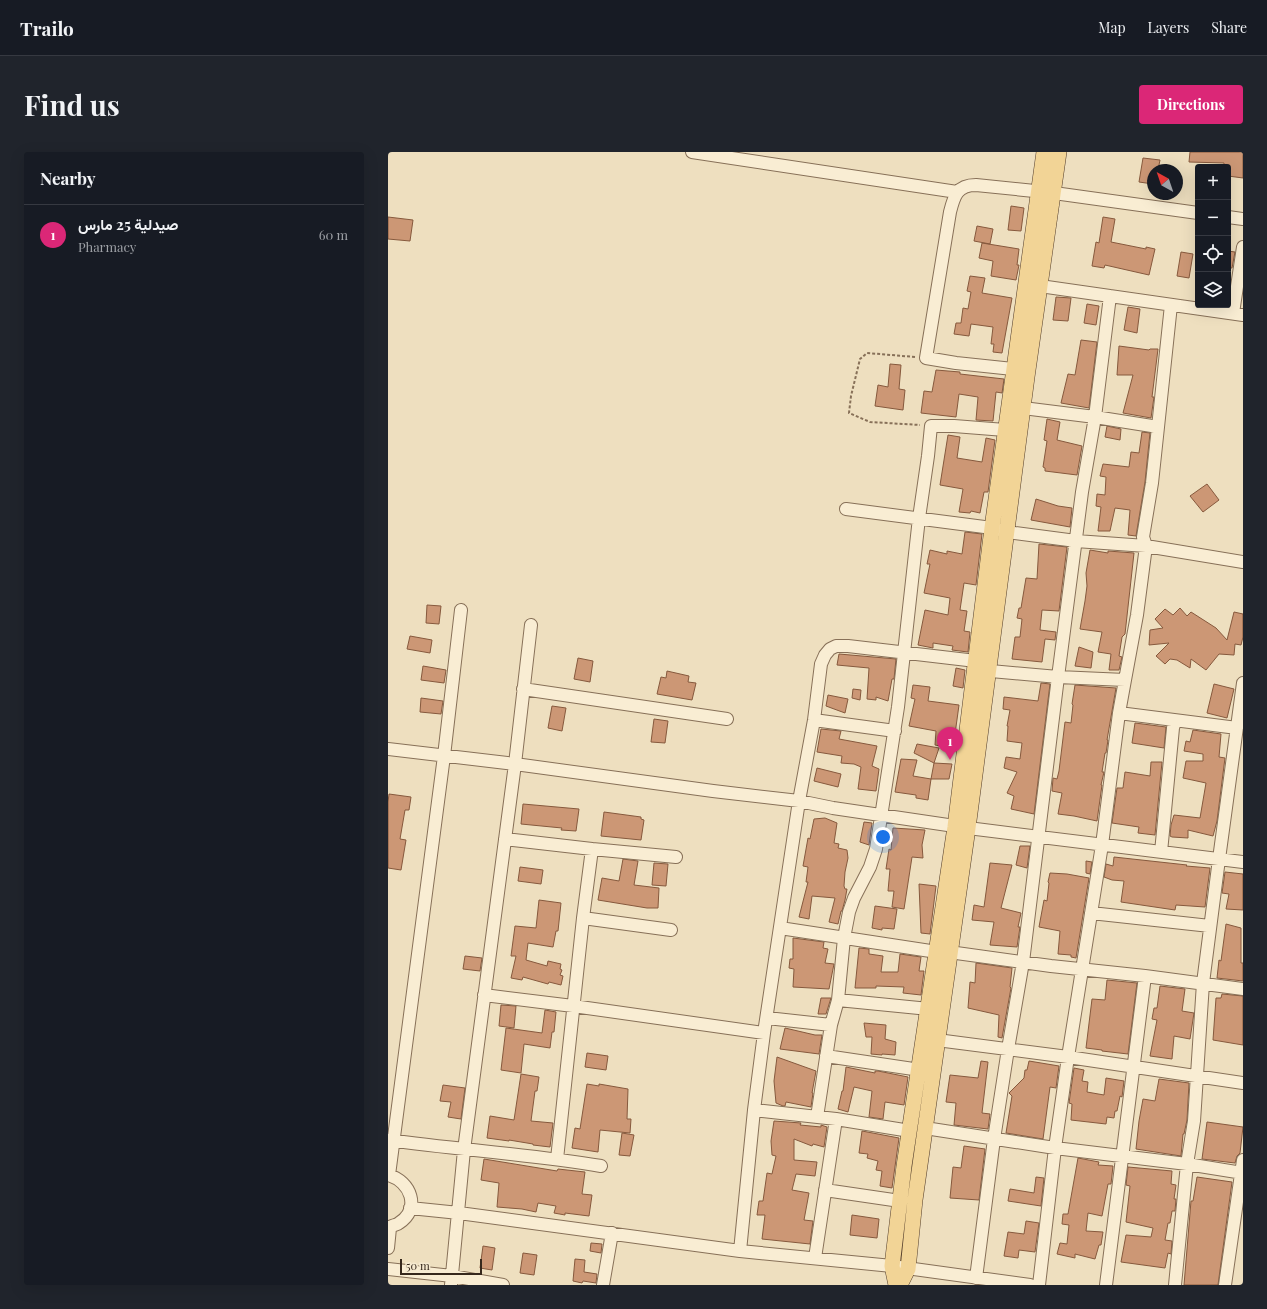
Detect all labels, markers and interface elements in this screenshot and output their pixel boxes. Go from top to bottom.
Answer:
text: Trailo [20,15,74,41]
text: Map [1098,18,1126,37]
text: Layers [1148,18,1189,37]
text: Share [1211,18,1247,37]
button: Directions [1139,85,1243,124]
text: Find us [24,86,120,123]
north arrow [1147,164,1183,200]
map controls [1195,164,1231,308]
button: + [1195,164,1231,200]
text: Nearby [40,167,95,189]
button: − [1195,200,1231,236]
text: صيدلية 25 مارس [78,214,179,234]
text: 1 [51,226,55,243]
text: 60 m [319,226,348,243]
button: locate [1195,236,1231,272]
text: Pharmacy [78,238,136,255]
button: layers [1195,272,1231,308]
pin: 1 [937,727,963,760]
your location [873,827,893,847]
scale bar [400,1257,482,1276]
text: 50 m [406,1258,430,1273]

